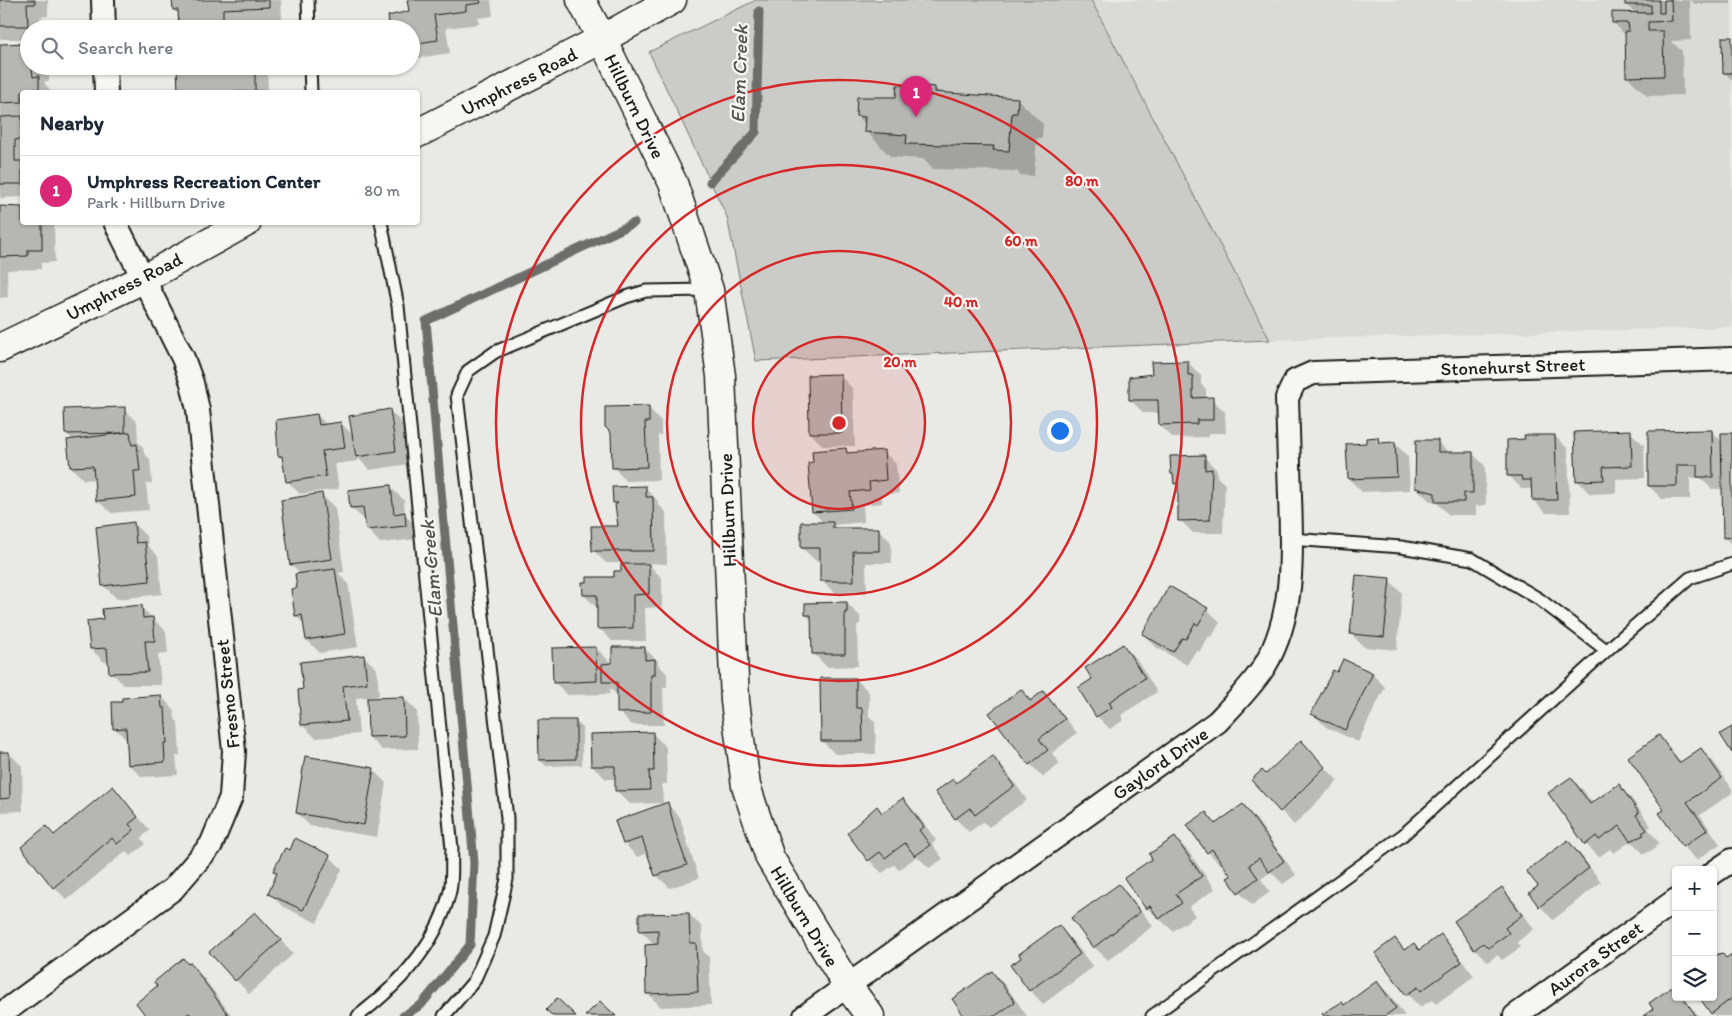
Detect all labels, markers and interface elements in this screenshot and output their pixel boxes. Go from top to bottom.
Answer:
search box [20,20,420,75]
water label: Elam Creek [725,23,753,123]
icon: search [38,34,66,62]
text: Search here [78,36,173,59]
street label: Umphress Road [457,42,582,121]
street label: Hillburn Drive [599,50,670,162]
pin: 1 [900,76,932,117]
text: Nearby [40,110,104,135]
text: Umphress Recreation Center [87,170,320,193]
text: 80 m [1065,172,1099,190]
text: 1 [52,181,60,200]
text: 80 m [364,181,400,200]
text: Park · Hillburn Drive [87,193,225,212]
text: 60 m [1004,232,1038,250]
street label: Umphress Road [62,247,187,326]
text: 40 m [944,293,979,311]
street label: Stonehurst Street [1440,352,1586,381]
text: 20 m [883,353,917,371]
centre of rings [830,414,848,432]
your location [1047,418,1073,444]
street label: Hillburn Drive [714,453,741,567]
water label: Elam Creek [415,517,447,619]
street label: Fresno Street [210,638,245,750]
street label: Gaylord Drive [1108,722,1213,805]
street label: Hillburn Drive [765,862,844,971]
map controls [1672,866,1717,1001]
button: + [1672,866,1717,911]
button: − [1672,911,1717,956]
street label: Aurora Street [1543,916,1647,1000]
button: layers [1672,956,1717,1001]

